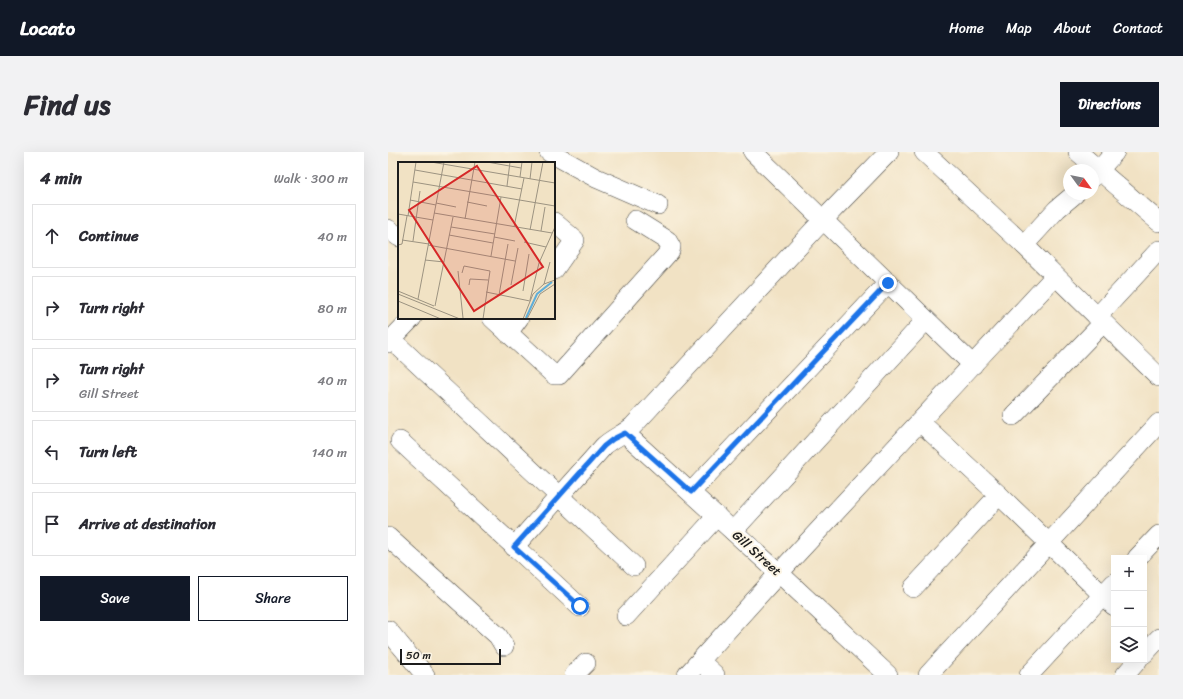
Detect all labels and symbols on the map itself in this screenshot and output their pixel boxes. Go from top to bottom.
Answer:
inset map [398,162,555,319]
north arrow [1063,164,1099,200]
route end [879,274,897,292]
street label: Gill Street [727,524,787,582]
route start [571,597,589,615]
scale bar [400,647,501,666]

